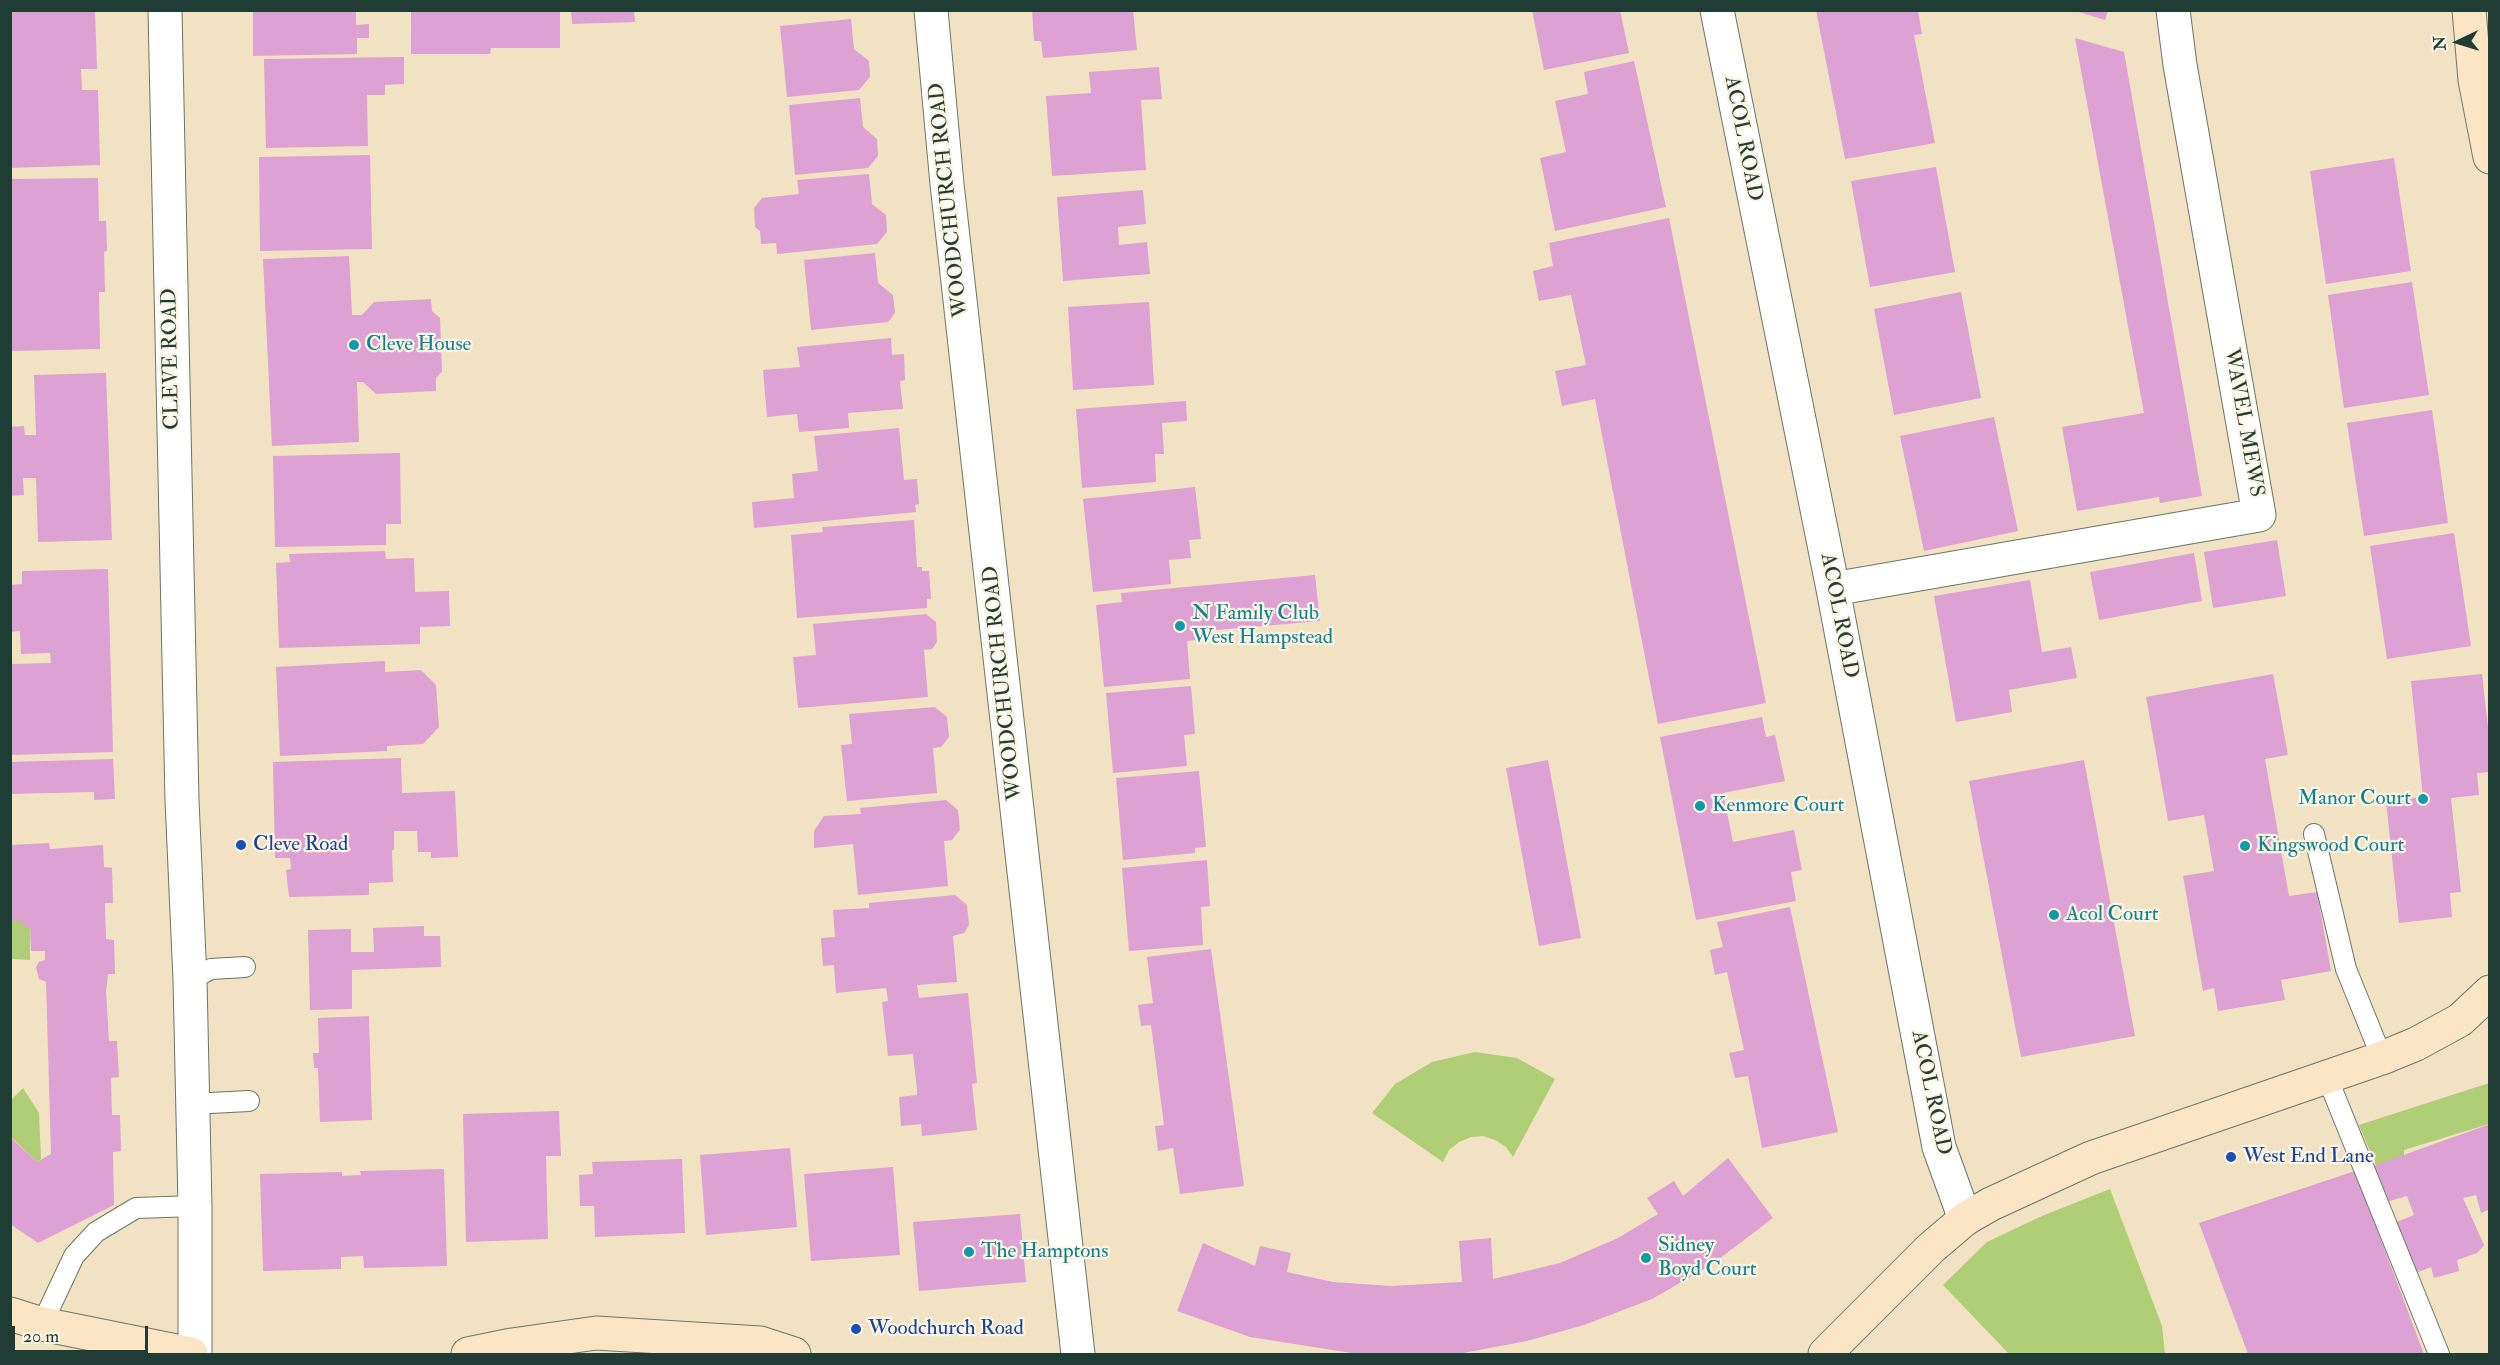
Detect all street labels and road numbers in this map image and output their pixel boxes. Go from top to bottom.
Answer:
street label: ACOL ROAD [1718,74,1766,204]
street label: WOODCHURCH ROAD [925,81,975,319]
street label: CLEVE ROAD [158,288,186,430]
street label: WAVEL MEWS [2218,347,2268,499]
street label: ACOL ROAD [1814,551,1862,681]
street label: WOODCHURCH ROAD [979,564,1029,802]
street label: ACOL ROAD [1904,1028,1956,1158]

